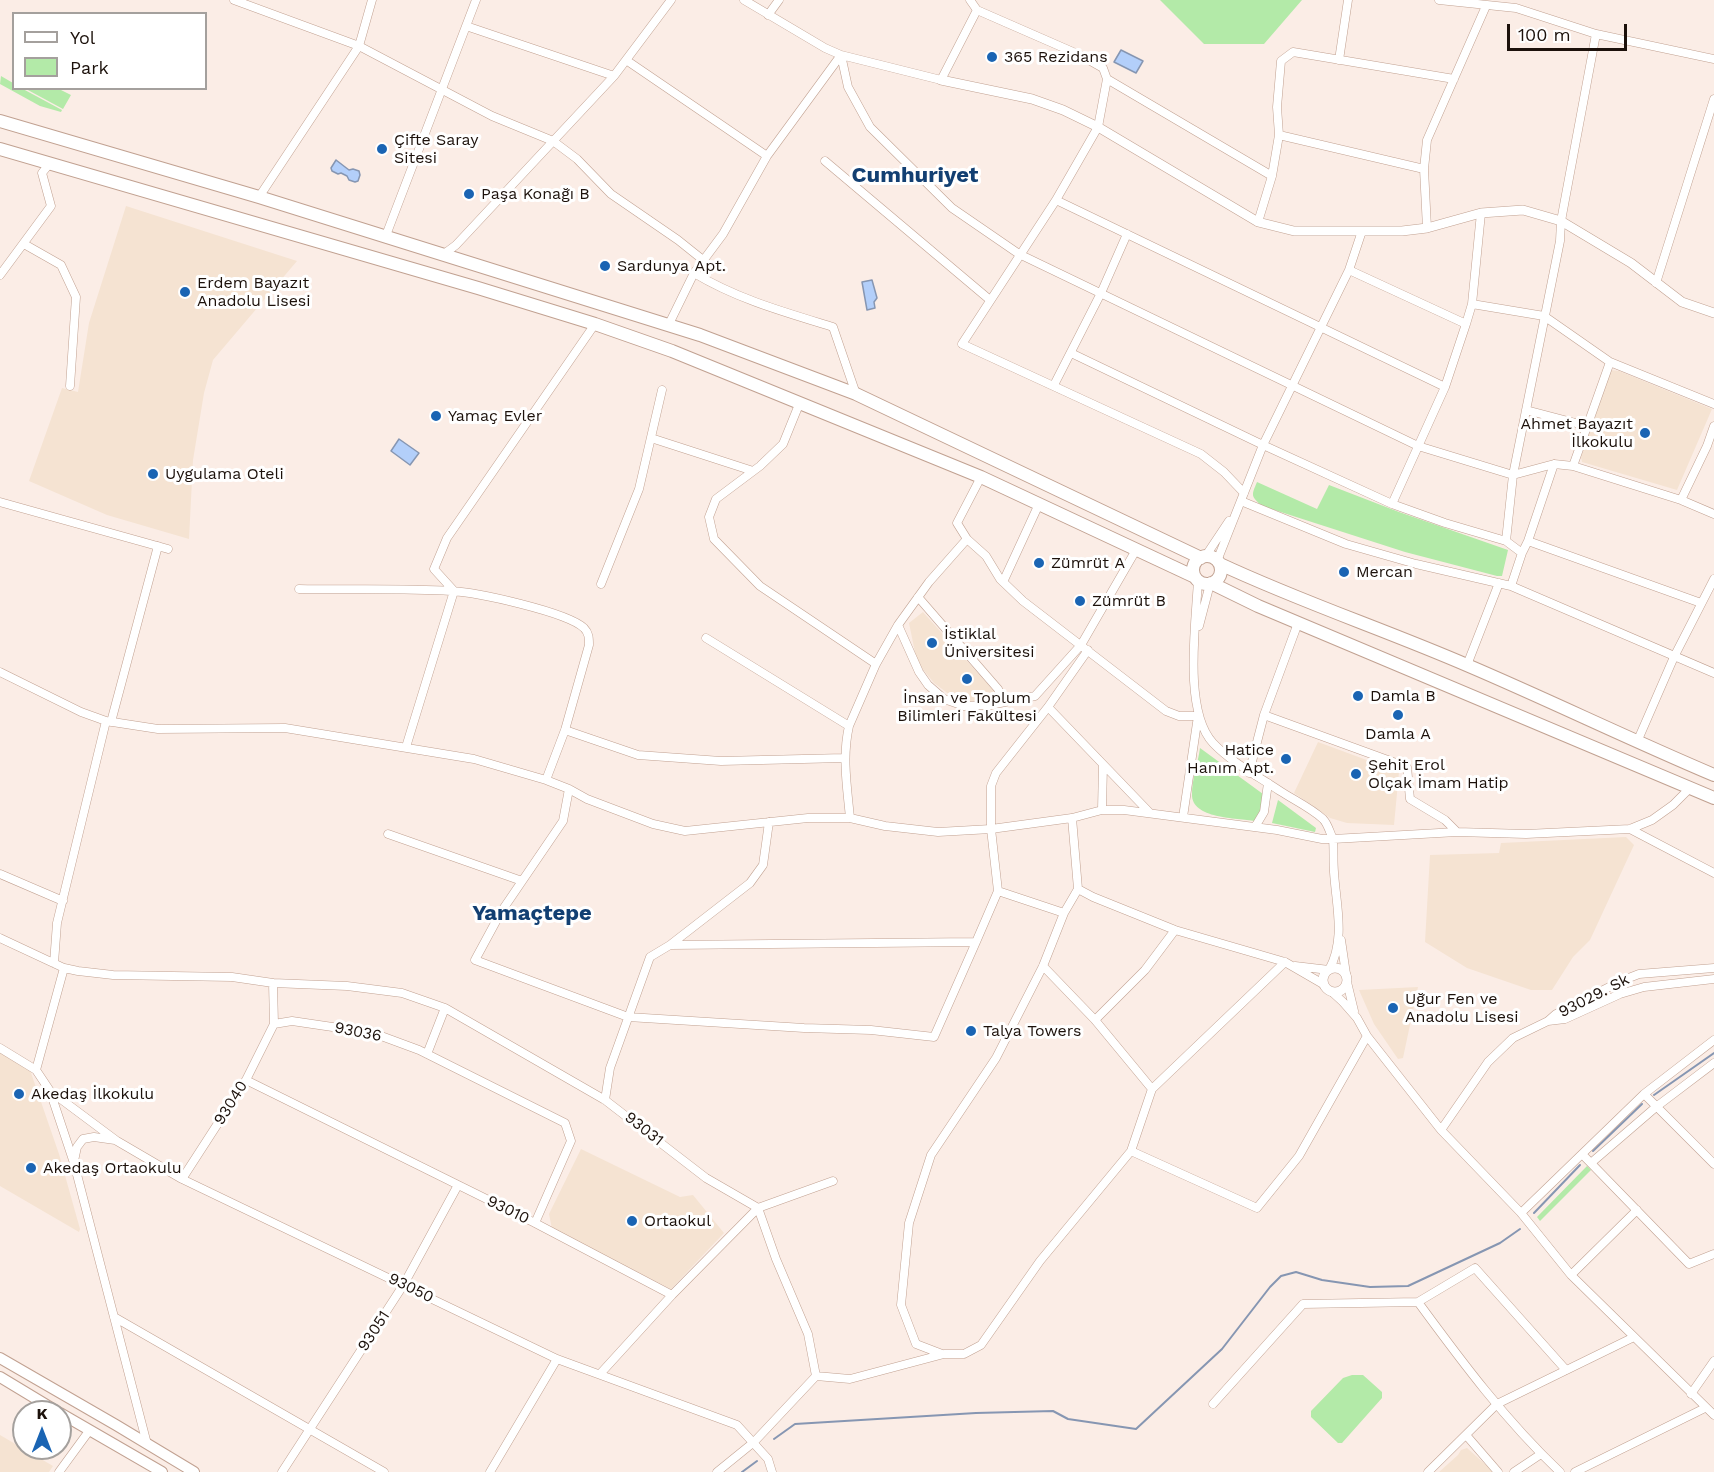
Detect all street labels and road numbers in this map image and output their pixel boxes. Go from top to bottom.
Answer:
street label: 93029. Sk [1555,970,1633,1022]
street label: 93036 [333,1018,383,1046]
street label: 93040 [210,1077,252,1129]
street label: 93031 [621,1108,667,1150]
street label: 93010 [484,1192,532,1228]
street label: 93050 [385,1269,437,1307]
street label: 93051 [354,1307,394,1355]

